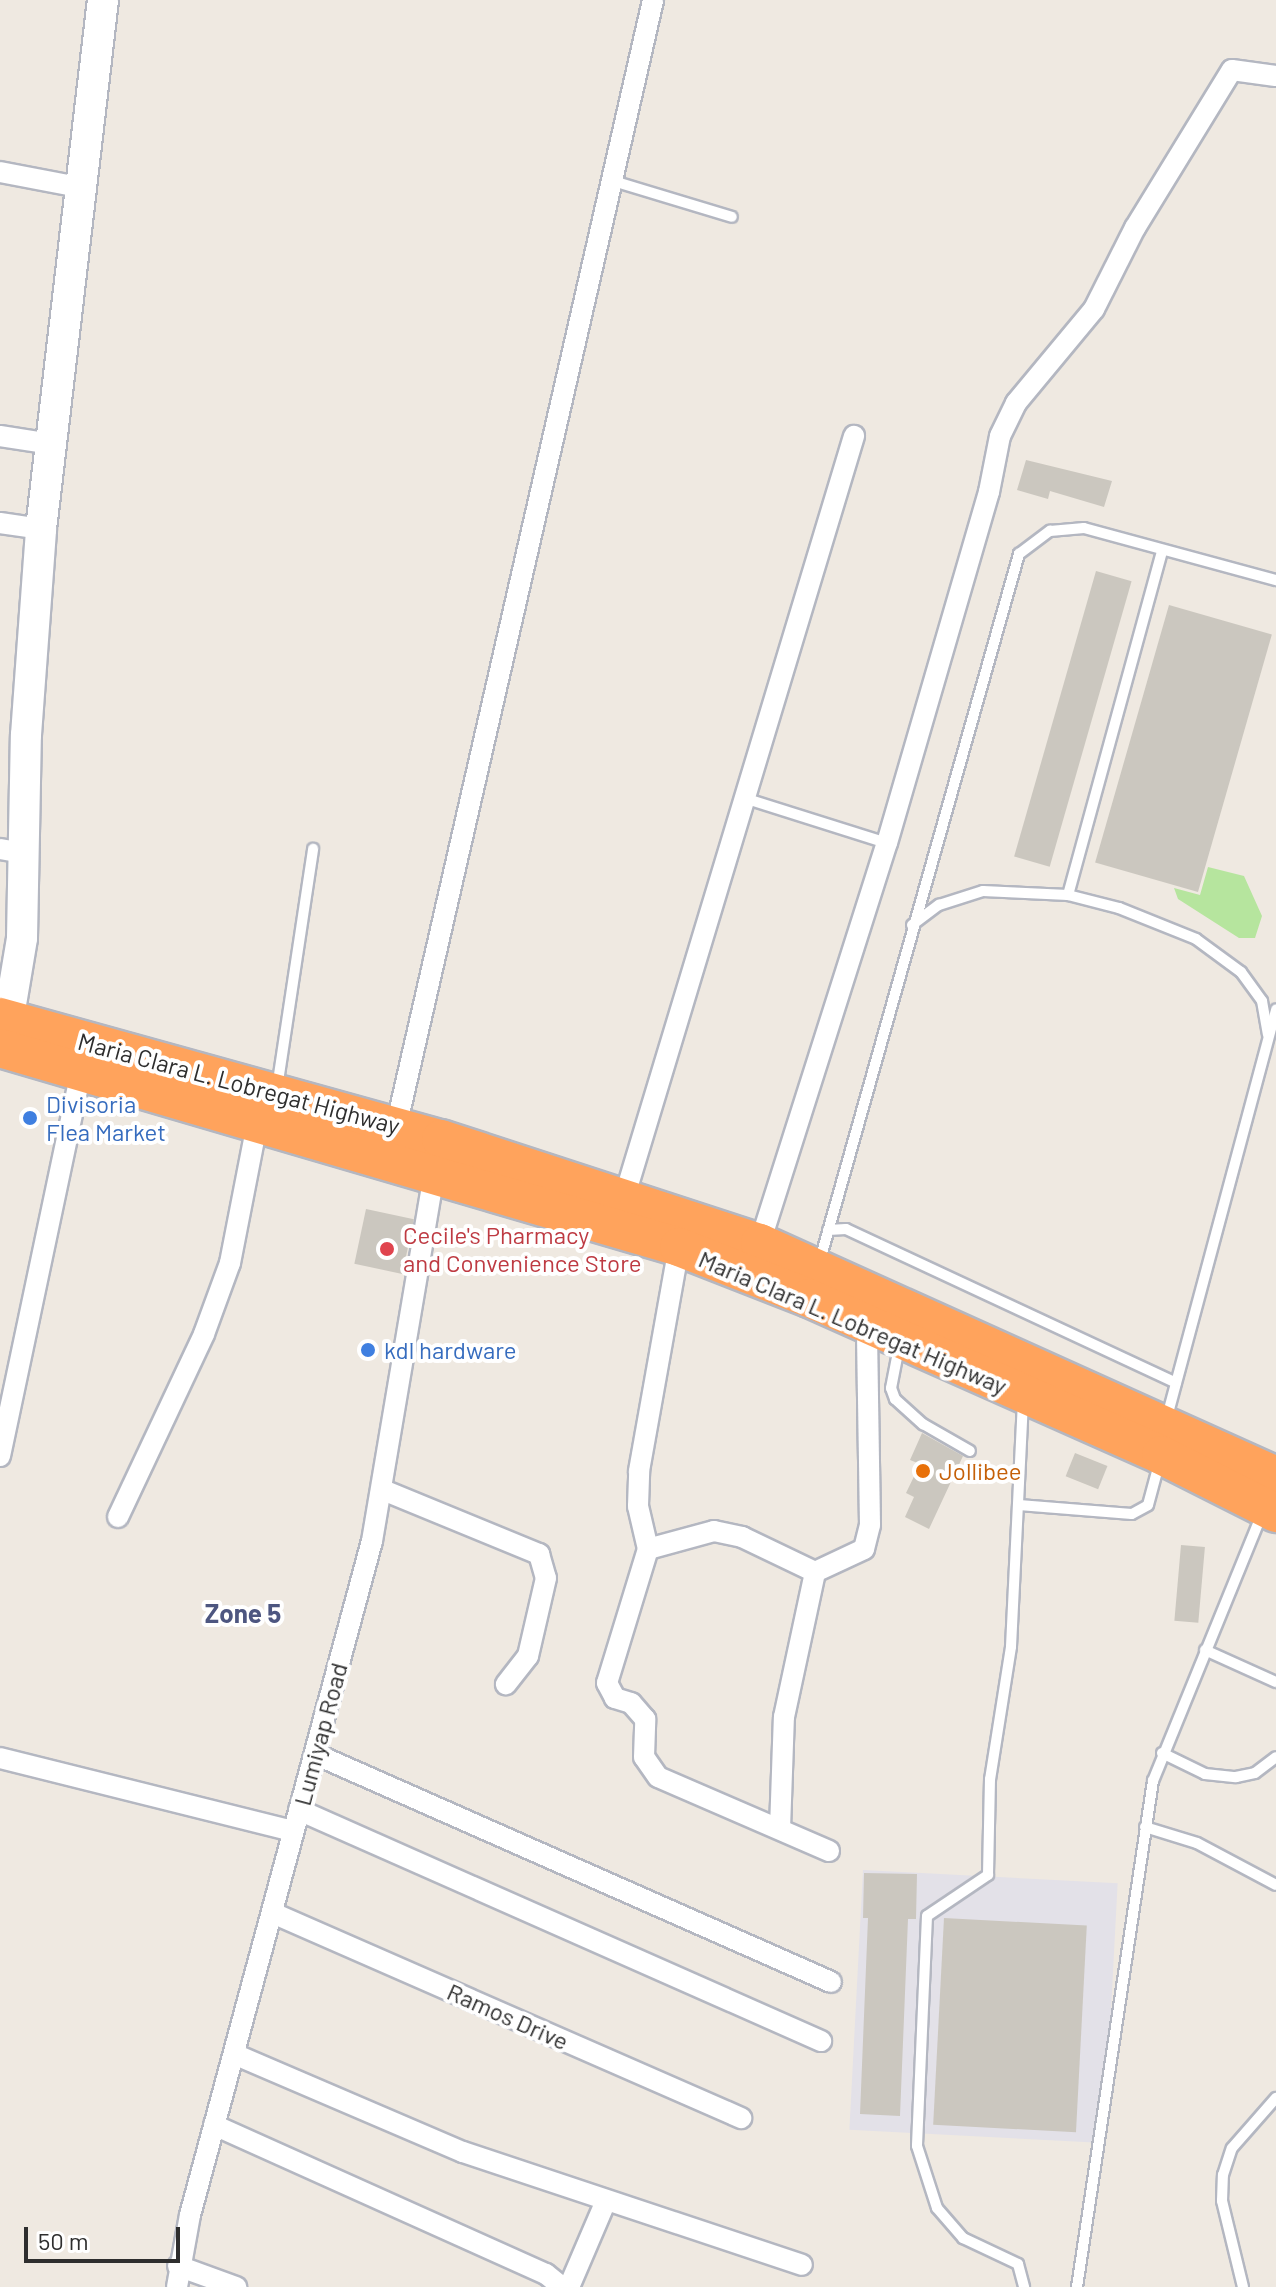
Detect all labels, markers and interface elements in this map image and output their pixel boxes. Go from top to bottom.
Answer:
street label: Maria Clara L. Lobregat Highway [75,1026,403,1140]
place label: Divisoria Flea Market [46,1090,166,1146]
marker: Divisoria Flea Market [21,1109,39,1127]
place label: Cecile's Pharmacy and Convenience Store [403,1221,642,1277]
marker: Cecile's Pharmacy and Convenience Store [378,1240,396,1258]
street label: Maria Clara L. Lobregat Highway [695,1244,1011,1400]
place label: kdl hardware [384,1336,517,1364]
marker: kdl hardware [359,1341,377,1359]
place label: Jollibee [939,1457,1022,1485]
marker: Jollibee [914,1462,932,1480]
district label: Zone 5 [205,1597,281,1629]
street label: Lumiyap Road [287,1659,353,1809]
street label: Ramos Drive [443,1977,573,2055]
scale bar [28,2211,184,2261]
text: 50 m [38,2226,89,2255]

